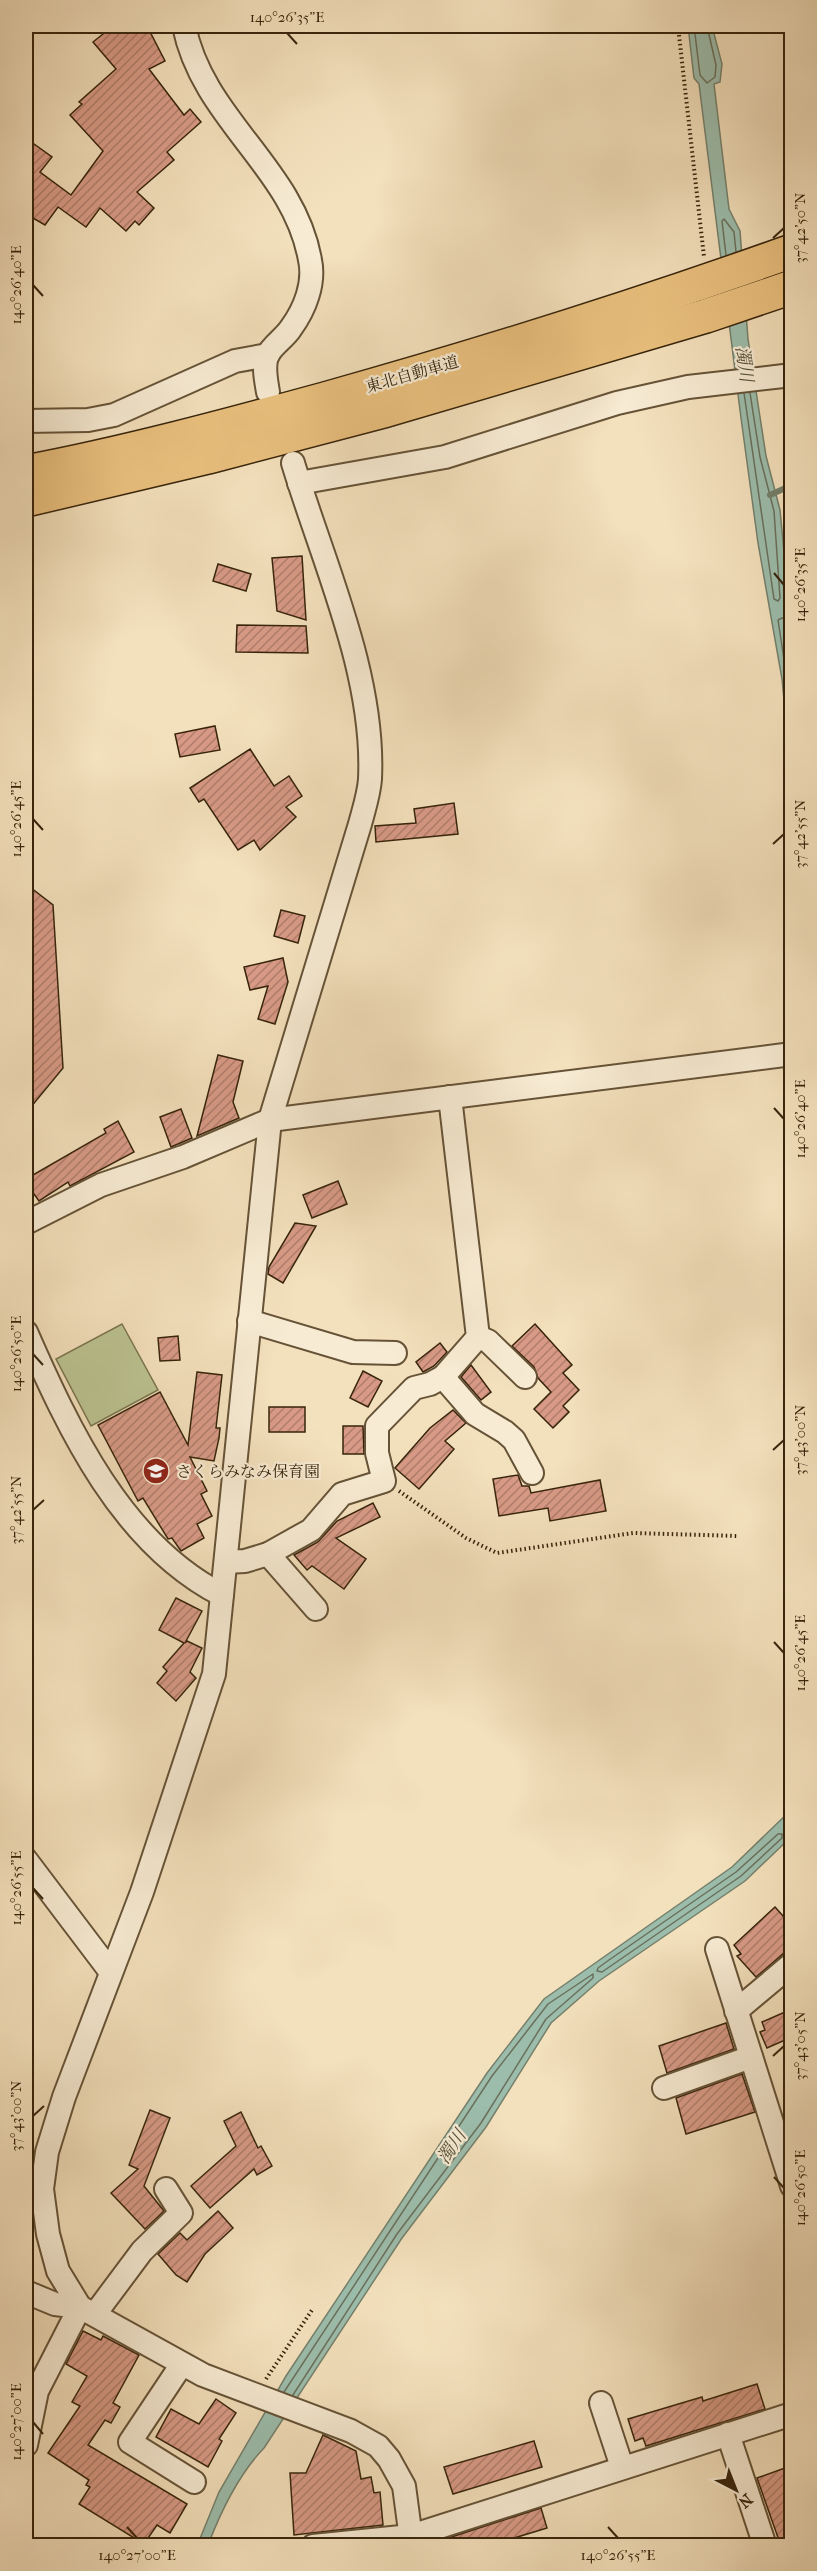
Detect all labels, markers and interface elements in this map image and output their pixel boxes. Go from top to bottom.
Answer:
text: 140°26'35"E [250,8,324,26]
text: 37°42'50"N [791,192,809,263]
text: 140°26'40"E [7,245,25,325]
water label: 濁川 [731,345,757,385]
street label: 東北自動車道 [363,352,461,396]
text: 140°26'35"E [791,548,809,622]
text: 140°26'45"E [7,781,25,857]
text: 37°42'55"N [791,799,809,868]
text: 140°26'40"E [791,1079,809,1159]
text: 140°26'50"E [7,1316,25,1392]
text: 37°43'00"N [791,1404,809,1475]
school or university icon: さくらみなみ保育園 [141,1456,171,1486]
place label: さくらみなみ保育園 [176,1462,320,1481]
text: 37°42'55"N [7,1475,25,1544]
text: 140°26'45"E [791,1615,809,1691]
text: 140°26'55"E [7,1851,25,1925]
text: 37°43'05"N [791,2011,809,2081]
text: 37°43'00"N [7,2080,25,2151]
water label: 濁川 [433,2125,472,2168]
text: 140°26'50"E [791,2150,809,2226]
text: 140°27'00"E [7,2383,25,2461]
north arrow [706,2460,766,2520]
text: N [734,2490,757,2512]
text: 140°27'00"E [98,2546,176,2564]
text: 140°26'55"E [581,2546,655,2564]

